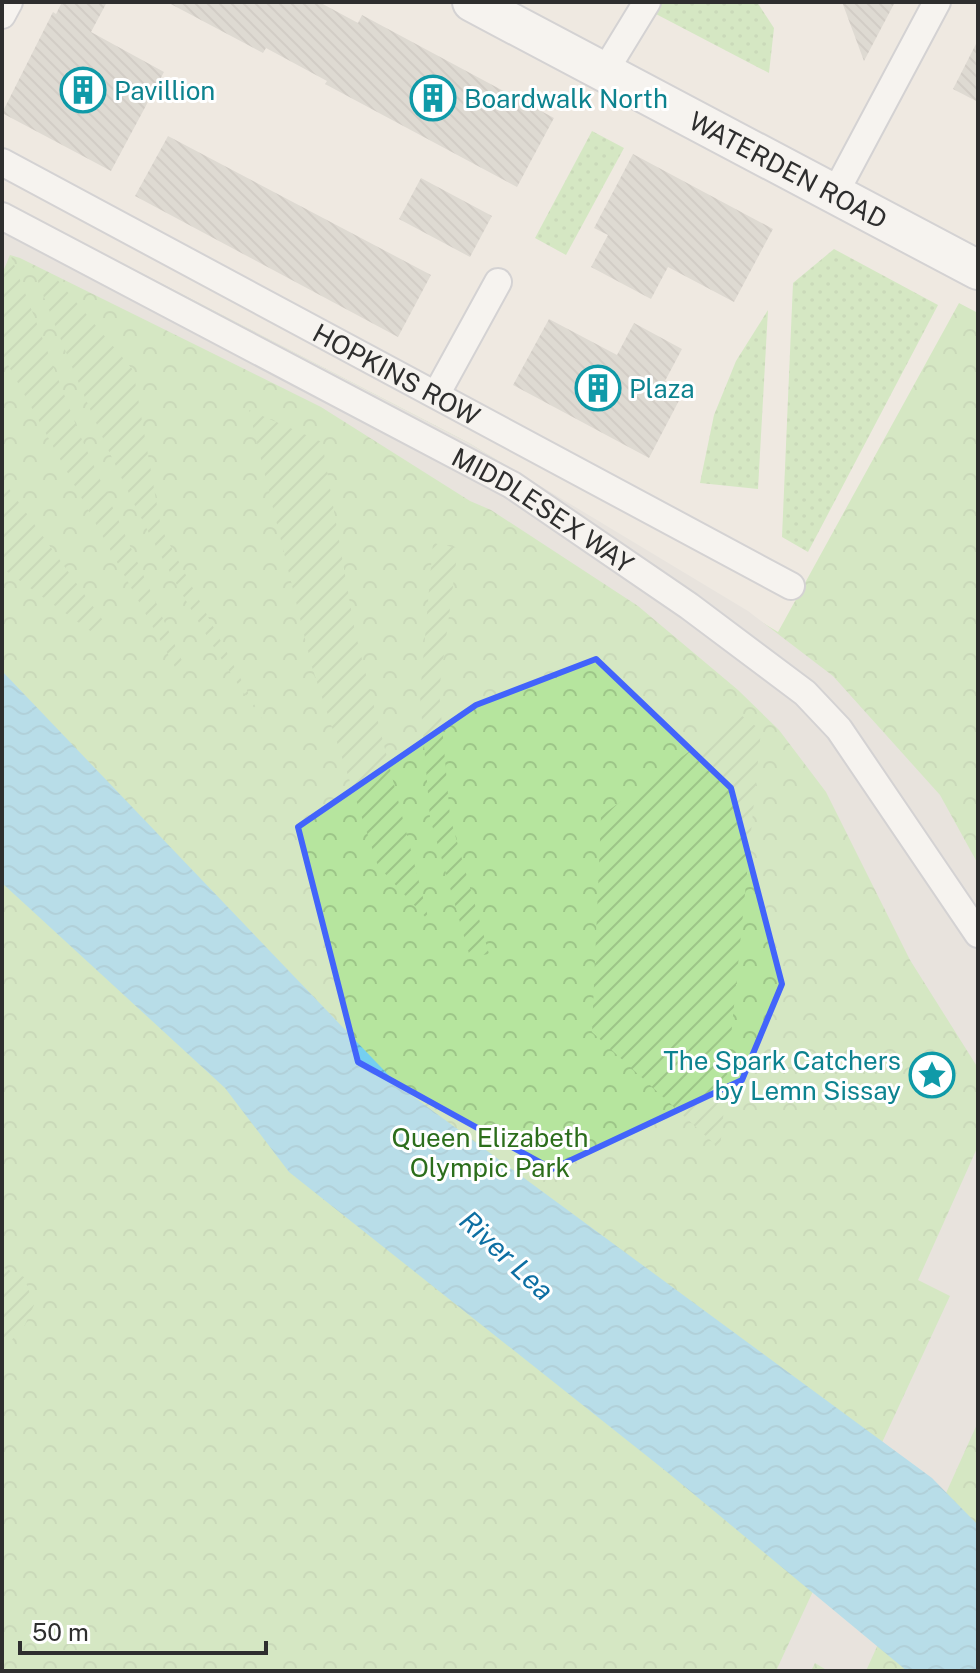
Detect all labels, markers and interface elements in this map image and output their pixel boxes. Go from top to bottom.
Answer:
building icon: Pavillion [59,66,107,114]
building icon: Boardwalk North [409,74,457,122]
place label: Pavillion [114,75,215,106]
place label: Boardwalk North [464,83,668,114]
street label: WATERDEN ROAD [684,104,893,235]
street label: HOPKINS ROW [308,317,486,432]
building icon: Plaza [574,364,622,412]
place label: Plaza [629,373,695,404]
street label: MIDDLESEX WAY [447,441,640,579]
place label: The Spark Catchers by Lemn Sissay [663,1045,901,1106]
place icon: The Spark Catchers by Lemn Sissay [908,1051,956,1099]
park label: Queen Elizabeth Olympic Park [391,1122,589,1183]
water label: River Lea [453,1203,561,1307]
scale bar [20,1605,266,1655]
text: 50 m [32,1618,89,1646]

